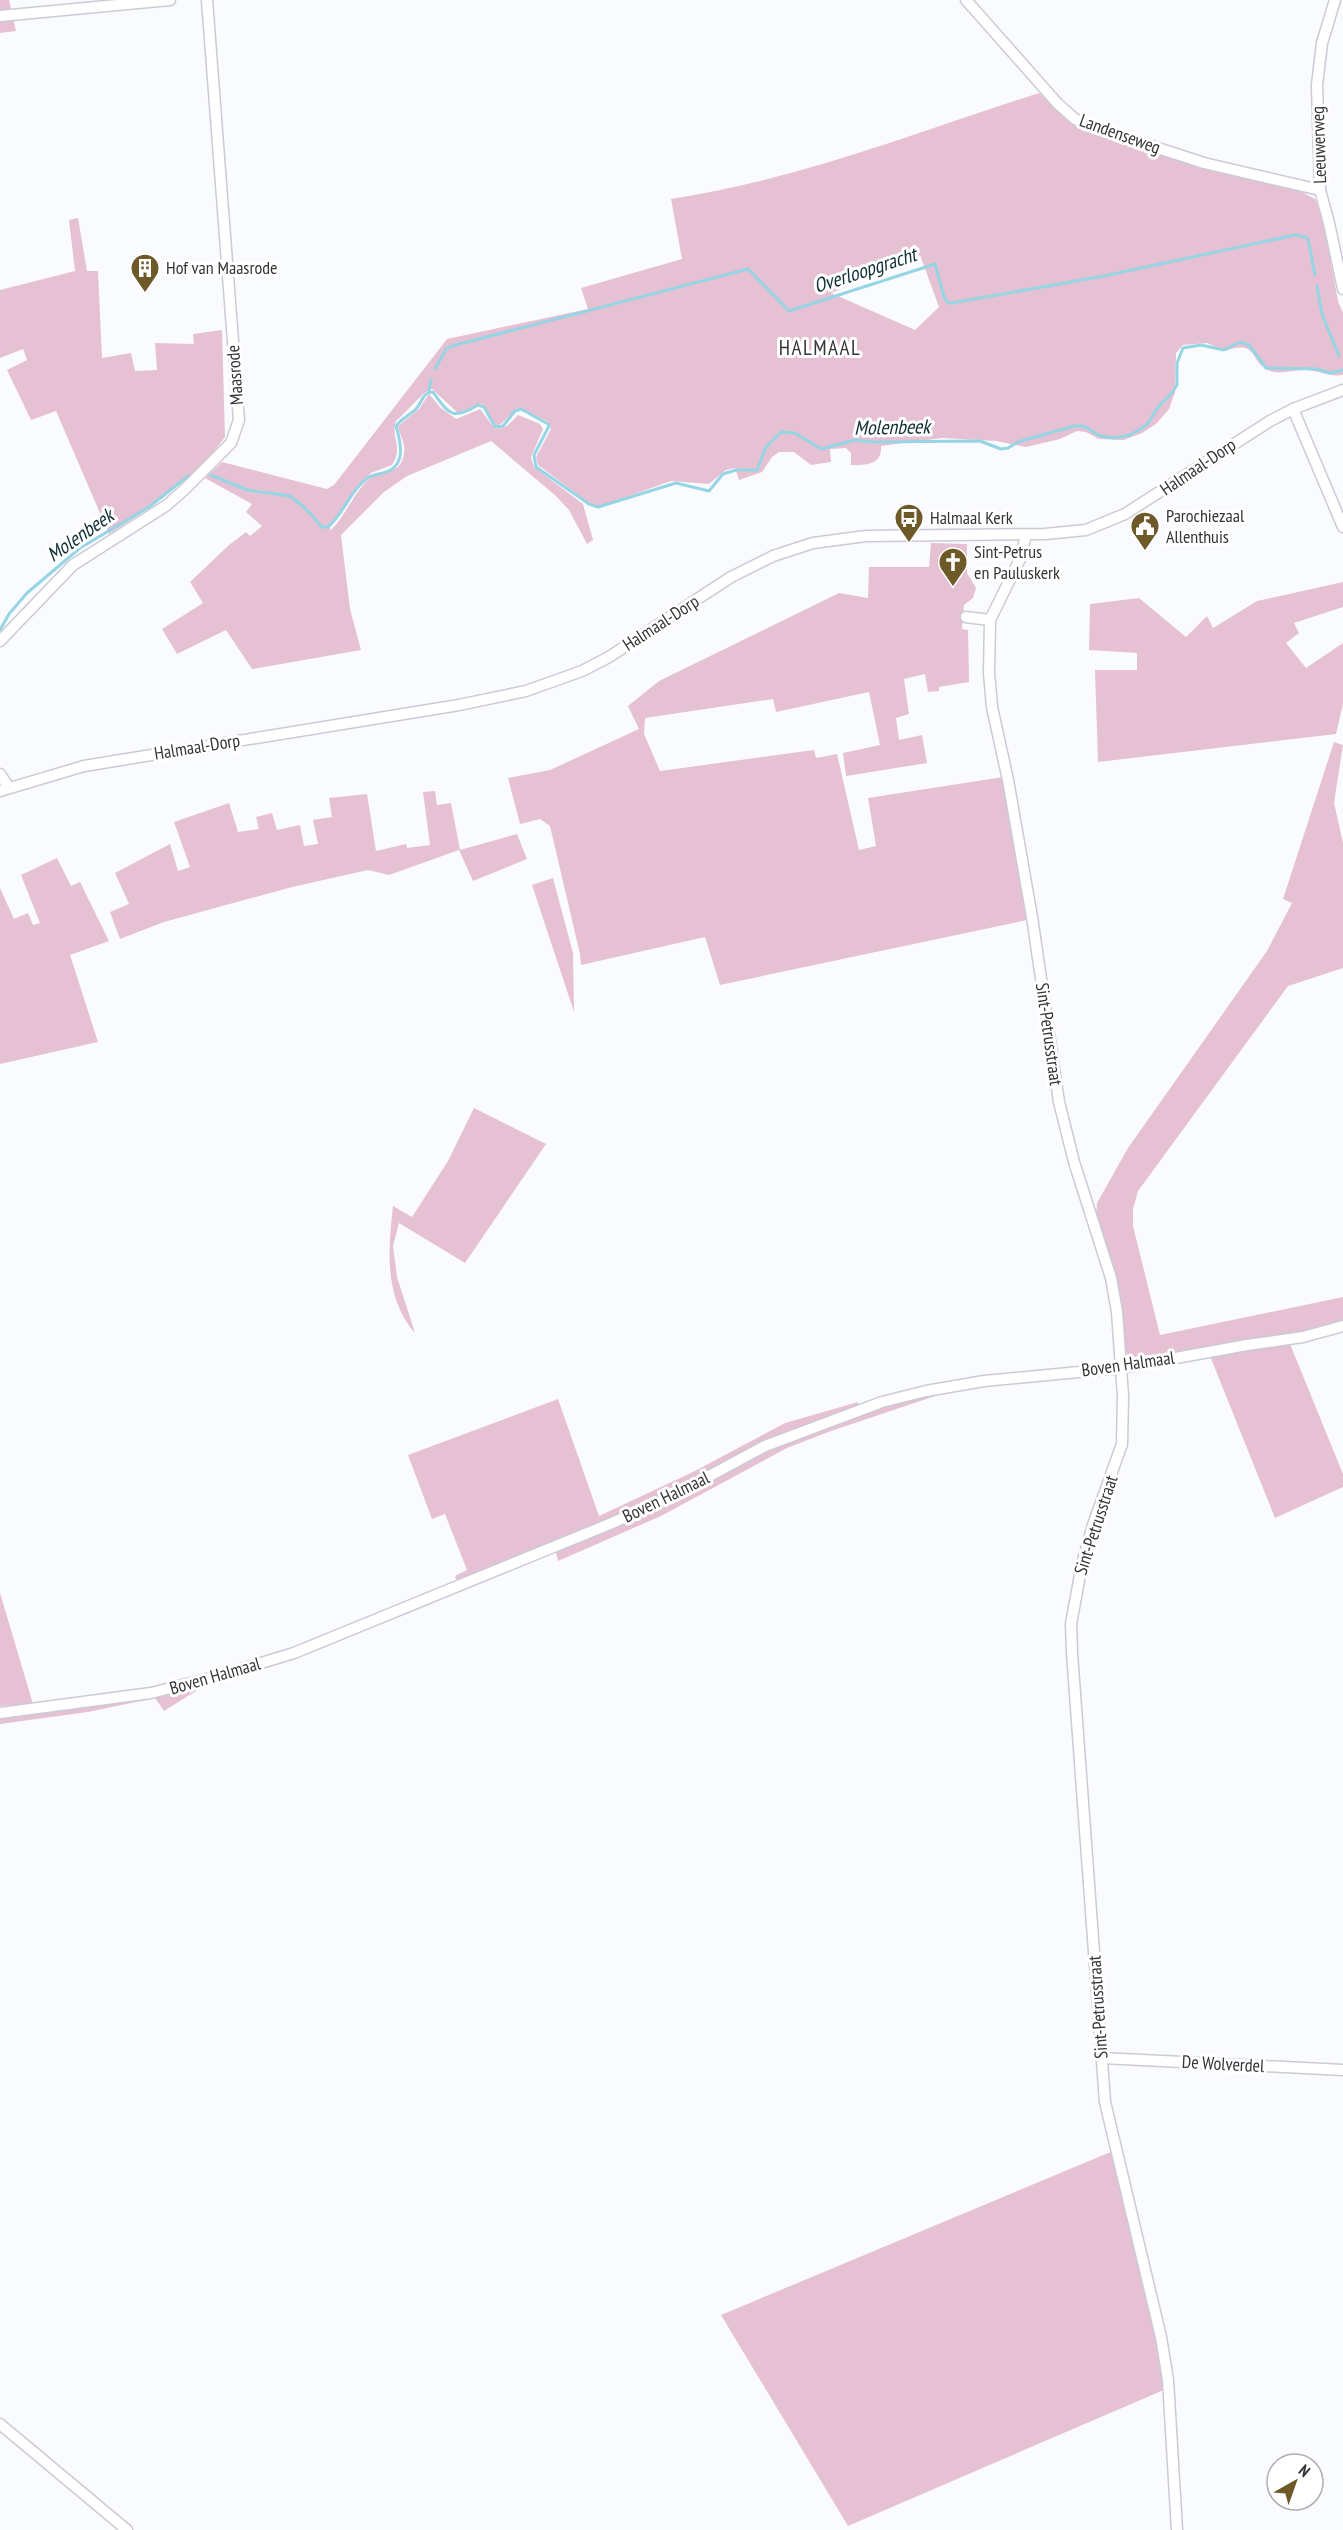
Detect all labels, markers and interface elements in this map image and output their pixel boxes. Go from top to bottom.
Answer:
street label: Leeuwerweg [1306,106,1331,184]
street label: Landenseweg [1077,108,1164,159]
water label: Overloopgracht [810,240,922,299]
building icon: Hof van Maasrode [129,252,161,294]
place label: Hof van Maasrode [166,256,277,279]
district label: HALMAAL [779,334,861,361]
street label: Maasrode [221,344,248,406]
water label: Molenbeek [854,413,932,441]
street label: Halmaal-Dorp [1155,433,1240,500]
water label: Molenbeek [41,501,120,567]
bus stop icon: Halmaal Kerk [893,502,925,544]
place label: Parochiezaal Allenthuis [1166,504,1245,548]
place label: Halmaal Kerk [930,506,1013,529]
public building icon: Parochiezaal Allenthuis [1129,510,1161,552]
place label: Sint-Petrus en Pauluskerk [974,540,1060,584]
church icon: Sint-Petrus en Pauluskerk [937,546,969,588]
street label: Halmaal-Dorp [618,589,703,656]
street label: Halmaal-Dorp [152,728,242,765]
street label: Sint-Petrusstraat [1031,981,1068,1087]
street label: Boven Halmaal [1080,1345,1177,1381]
street label: Boven Halmaal [619,1465,714,1527]
street label: Sint-Petrusstraat [1069,1472,1122,1578]
street label: Boven Halmaal [167,1651,264,1699]
street label: Sint-Petrusstraat [1082,1955,1113,2059]
street label: De Wolverdel [1181,2050,1266,2077]
north arrow [1265,2452,1325,2512]
text: N [1295,2460,1314,2481]

